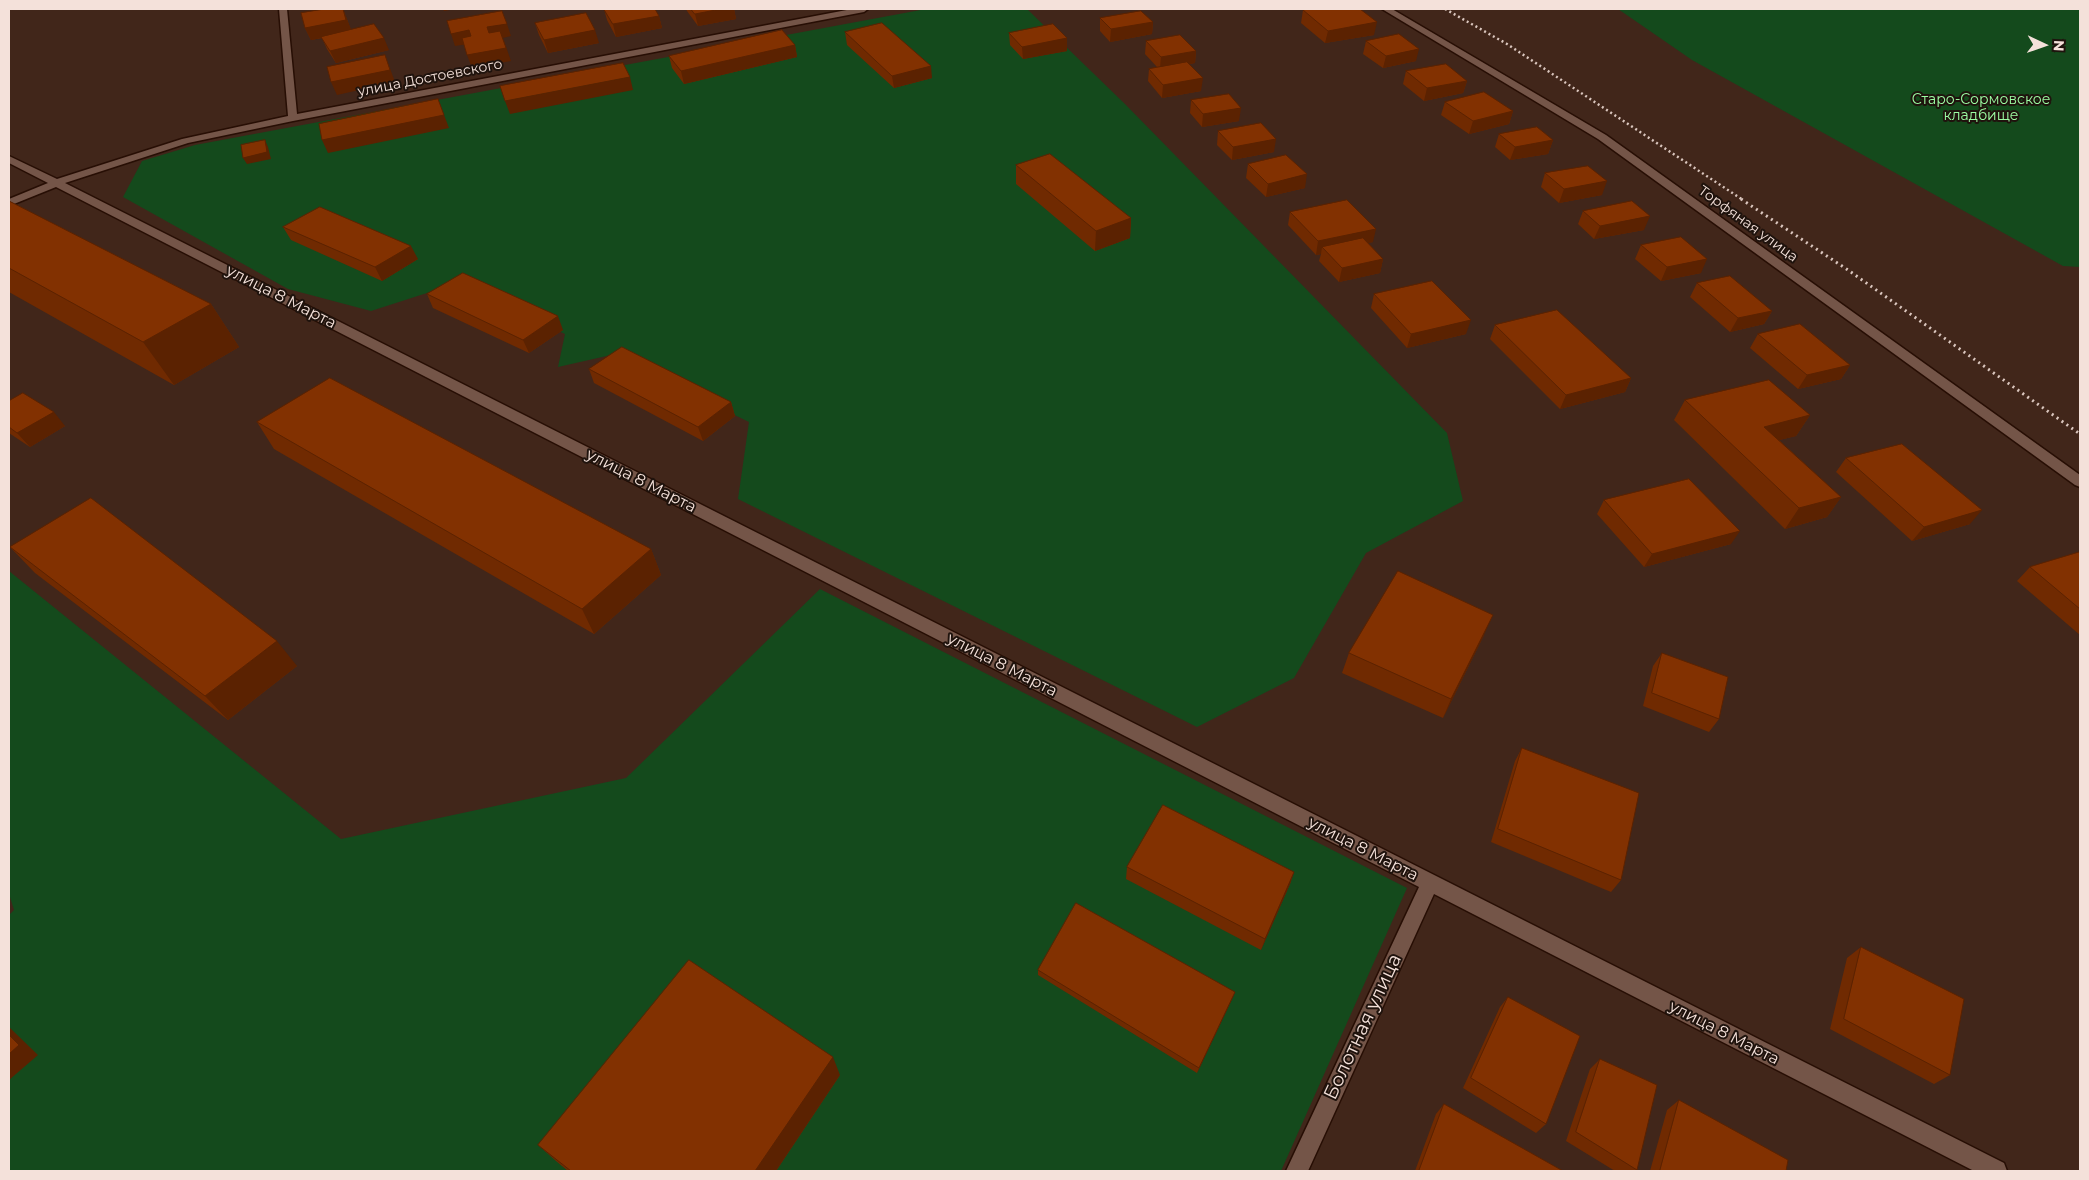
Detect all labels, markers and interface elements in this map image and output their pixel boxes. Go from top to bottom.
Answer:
north arrow [2019,20,2069,70]
text: N [2050,40,2068,52]
street label: улица Достоевского [356,56,504,100]
park label: Старо-Сормовское кладбище [1912,92,2050,124]
street label: Торфяная улица [1695,182,1801,266]
street label: улица 8 Марта [223,261,339,333]
street label: улица 8 Марта [583,445,699,517]
street label: улица 8 Марта [944,629,1060,701]
street label: улица 8 Марта [1305,813,1421,885]
street label: Болотная улица [1319,950,1407,1104]
street label: улица 8 Марта [1666,997,1782,1069]

